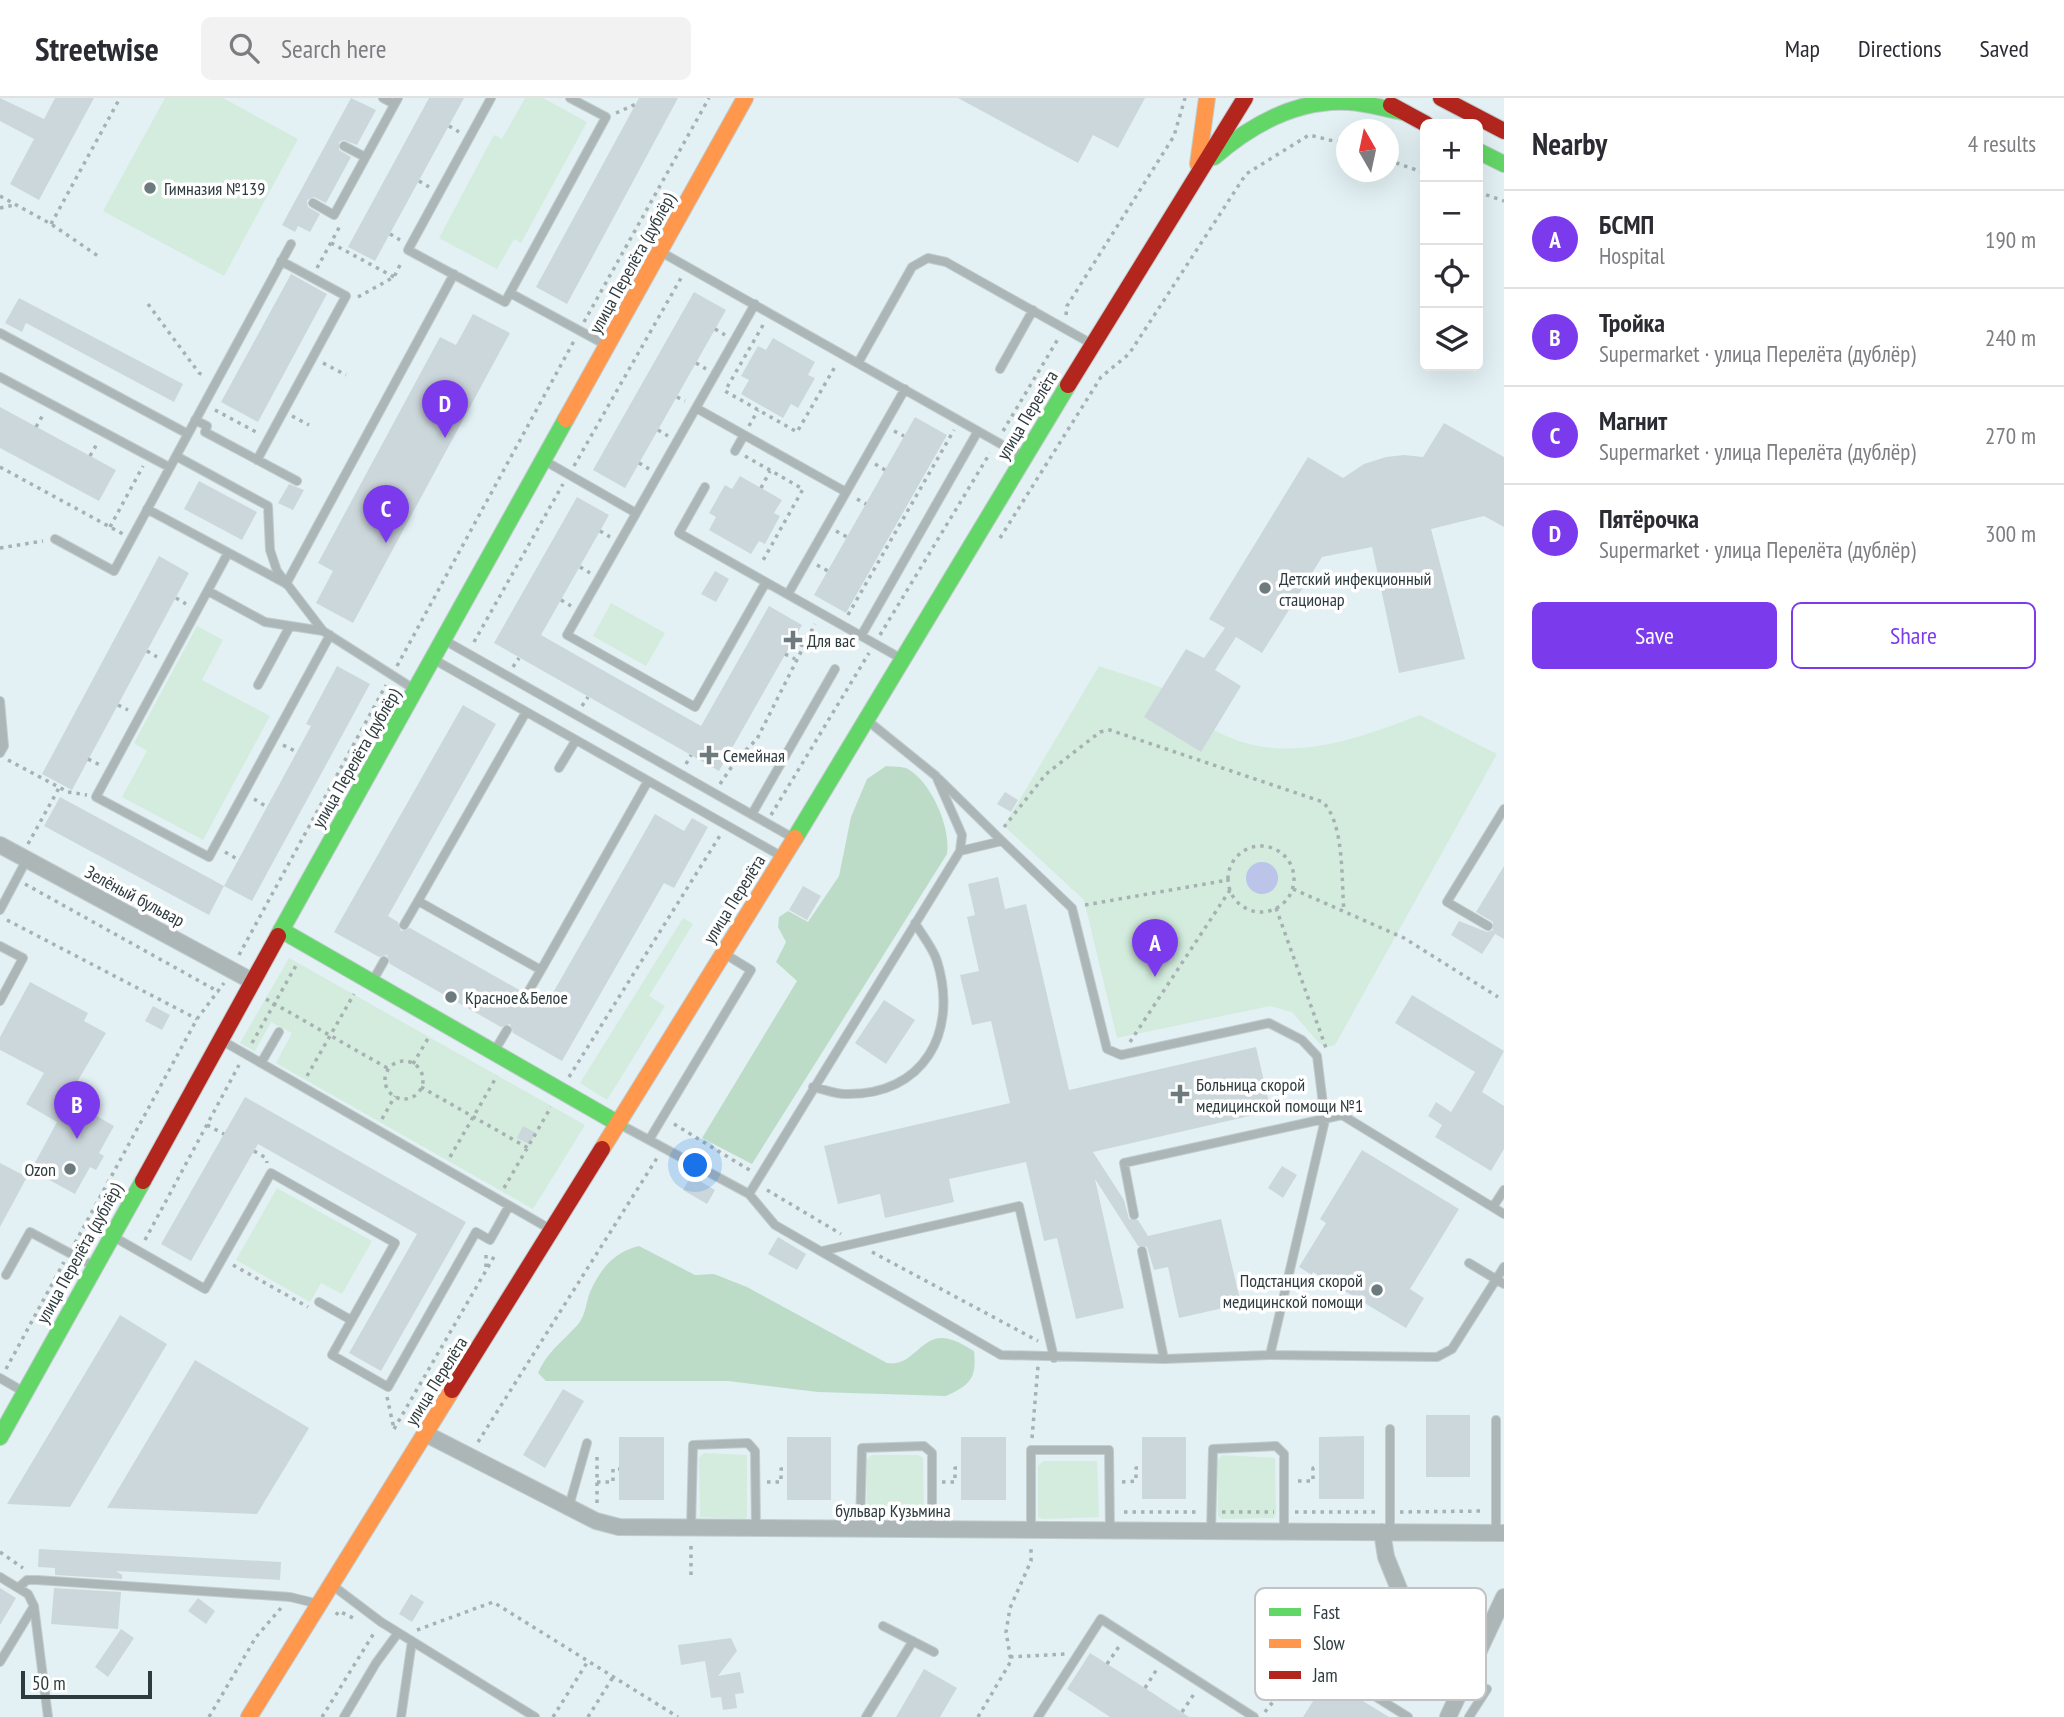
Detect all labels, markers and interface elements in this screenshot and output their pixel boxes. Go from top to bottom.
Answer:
search box [201,17,691,80]
text: Streetwise [35,27,159,70]
icon: search [225,29,263,67]
text: Search here [281,32,387,65]
text: Map [1785,33,1820,64]
text: Directions [1858,33,1942,64]
text: Saved [1980,33,2029,64]
north arrow [1336,119,1399,182]
map controls [1420,119,1483,371]
button: + [1420,119,1483,182]
text: Nearby [1532,124,1607,163]
text: 4 results [1968,129,2036,158]
place label: Гимназия №139 [164,177,265,200]
marker: Гимназия №139 [142,180,158,196]
button: − [1420,182,1483,245]
street label: улица Перелёта (дублёр) [584,188,681,337]
text: БСМП [1599,208,1654,241]
text: A [1549,225,1561,254]
text: 190 m [1985,225,2036,254]
text: Hospital [1599,241,1665,270]
button: locate [1420,245,1483,308]
text: Тройка [1599,306,1665,339]
button: layers [1420,308,1483,371]
text: B [1549,323,1561,352]
text: 240 m [1985,323,2036,352]
text: Supermarket · улица Перелёта (дублёр) [1599,339,1916,368]
street label: улица Перелёта [991,366,1063,464]
pin: D [422,380,468,438]
text: Магнит [1599,404,1667,437]
text: C [1550,421,1560,450]
text: 270 m [1985,421,2036,450]
text: Supermarket · улица Перелёта (дублёр) [1599,437,1916,466]
pin: C [363,485,409,543]
text: Пятёрочка [1599,502,1699,535]
text: D [1549,519,1561,548]
text: 300 m [1985,519,2036,548]
text: Supermarket · улица Перелёта (дублёр) [1599,535,1916,564]
place label: Детский инфекционный стационар [1279,567,1431,611]
marker: Детский инфекционный стационар [1257,580,1273,596]
button: Save [1532,602,1777,669]
button: Share [1791,602,2036,669]
place label: Для вас [807,629,856,652]
marker: Для вас [785,632,801,648]
street label: улица Перелёта (дублёр) [307,683,406,832]
place label: Семейная [723,744,785,767]
marker: Семейная [701,747,717,763]
street label: улица Перелёта [698,850,770,948]
street label: Зелёный бульвар [81,860,189,932]
pin: A [1132,919,1178,977]
place label: Красное&Белое [465,986,568,1009]
marker: Красное&Белое [443,989,459,1005]
place label: Больница скорой медицинской помощи №1 [1196,1073,1363,1117]
pin: B [54,1081,100,1139]
marker: Больница скорой медицинской помощи №1 [1170,1084,1190,1104]
your location [678,1148,712,1182]
place label: Ozon [24,1158,56,1181]
marker: Ozon [62,1161,78,1177]
street label: улица Перелёта (дублёр) [31,1178,128,1327]
place label: Подстанция скорой медицинской помощи [1223,1269,1363,1313]
marker: Подстанция скорой медицинской помощи [1369,1282,1385,1298]
street label: улица Перелёта [400,1332,472,1430]
street label: бульвар Кузьмина [835,1499,951,1522]
legend [1255,1588,1486,1700]
text: Fast [1313,1600,1341,1624]
text: Slow [1313,1631,1346,1655]
text: Jam [1312,1663,1338,1687]
scale bar [21,1668,152,1700]
text: 50 m [32,1671,66,1695]

